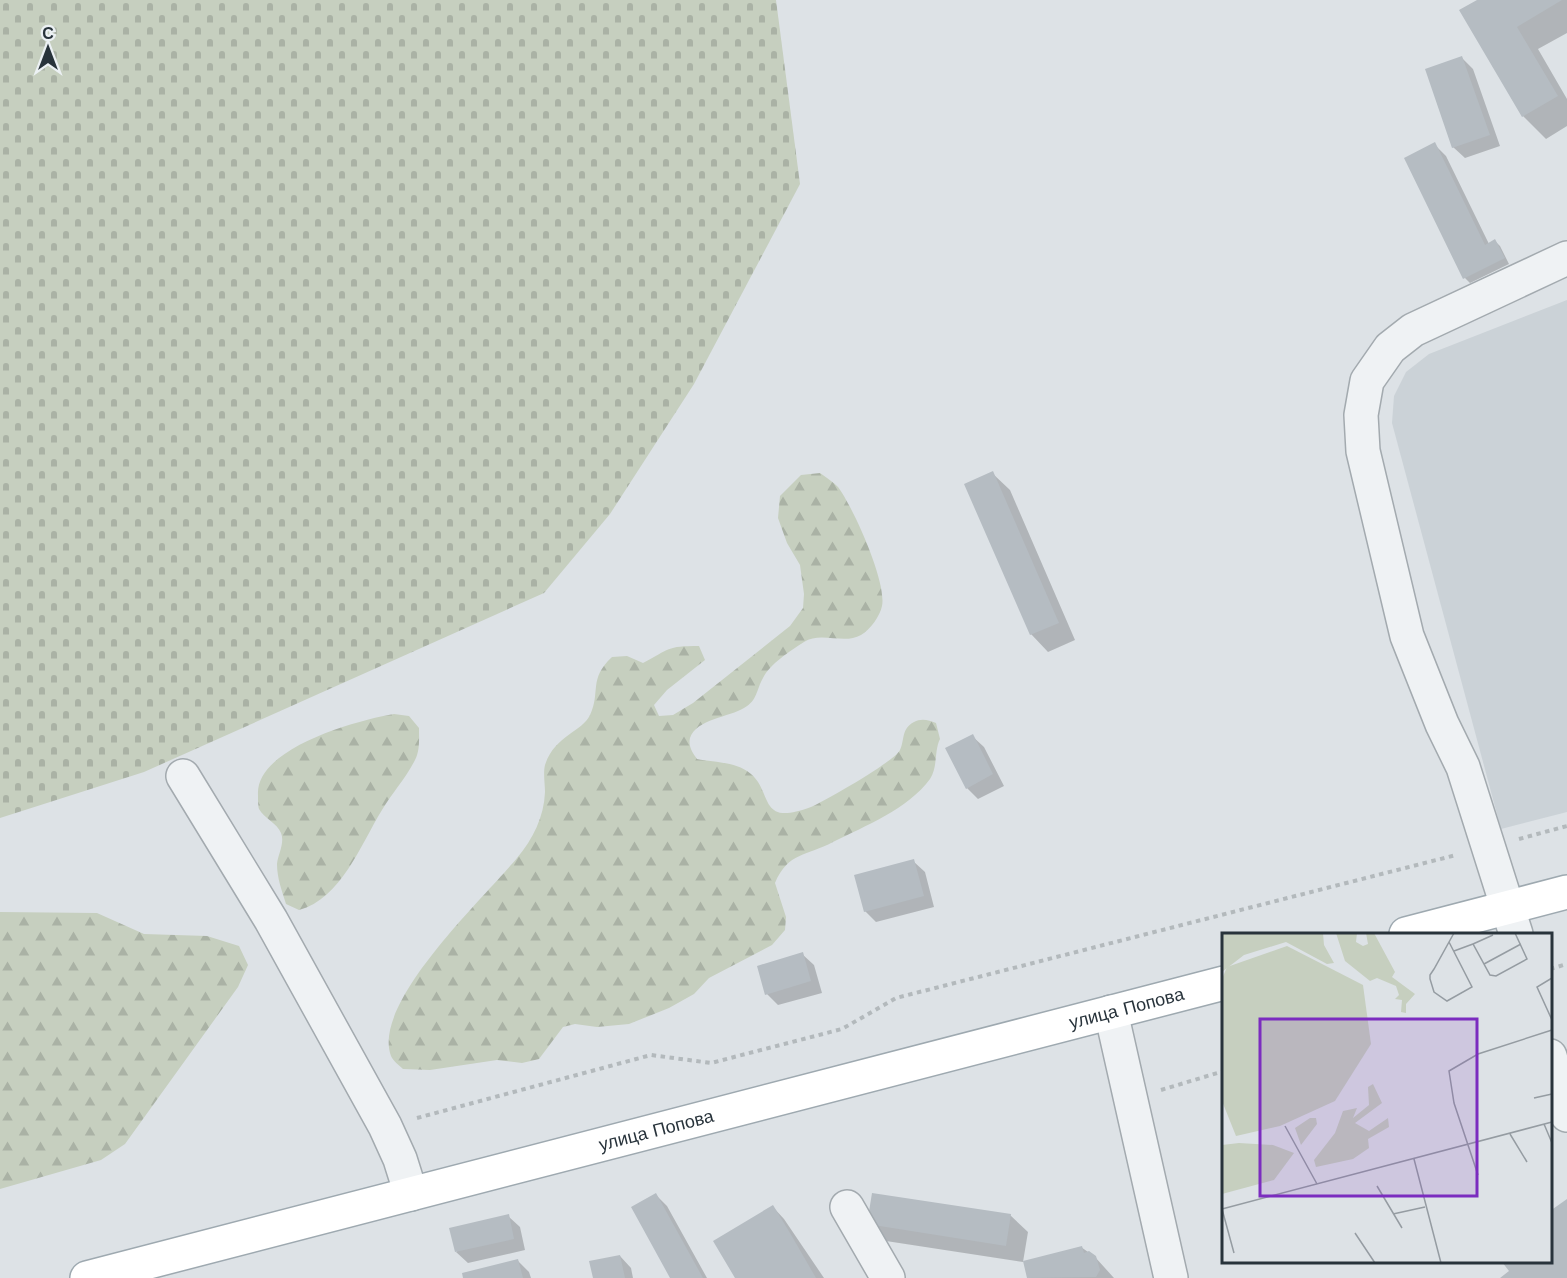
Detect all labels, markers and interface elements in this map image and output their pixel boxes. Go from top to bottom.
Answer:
north arrow [18,18,78,78]
text: С [42,24,54,43]
inset map [1222,933,1552,1263]
street label: улица Попова [1067,983,1187,1033]
street label: улица Попова [596,1105,717,1155]

